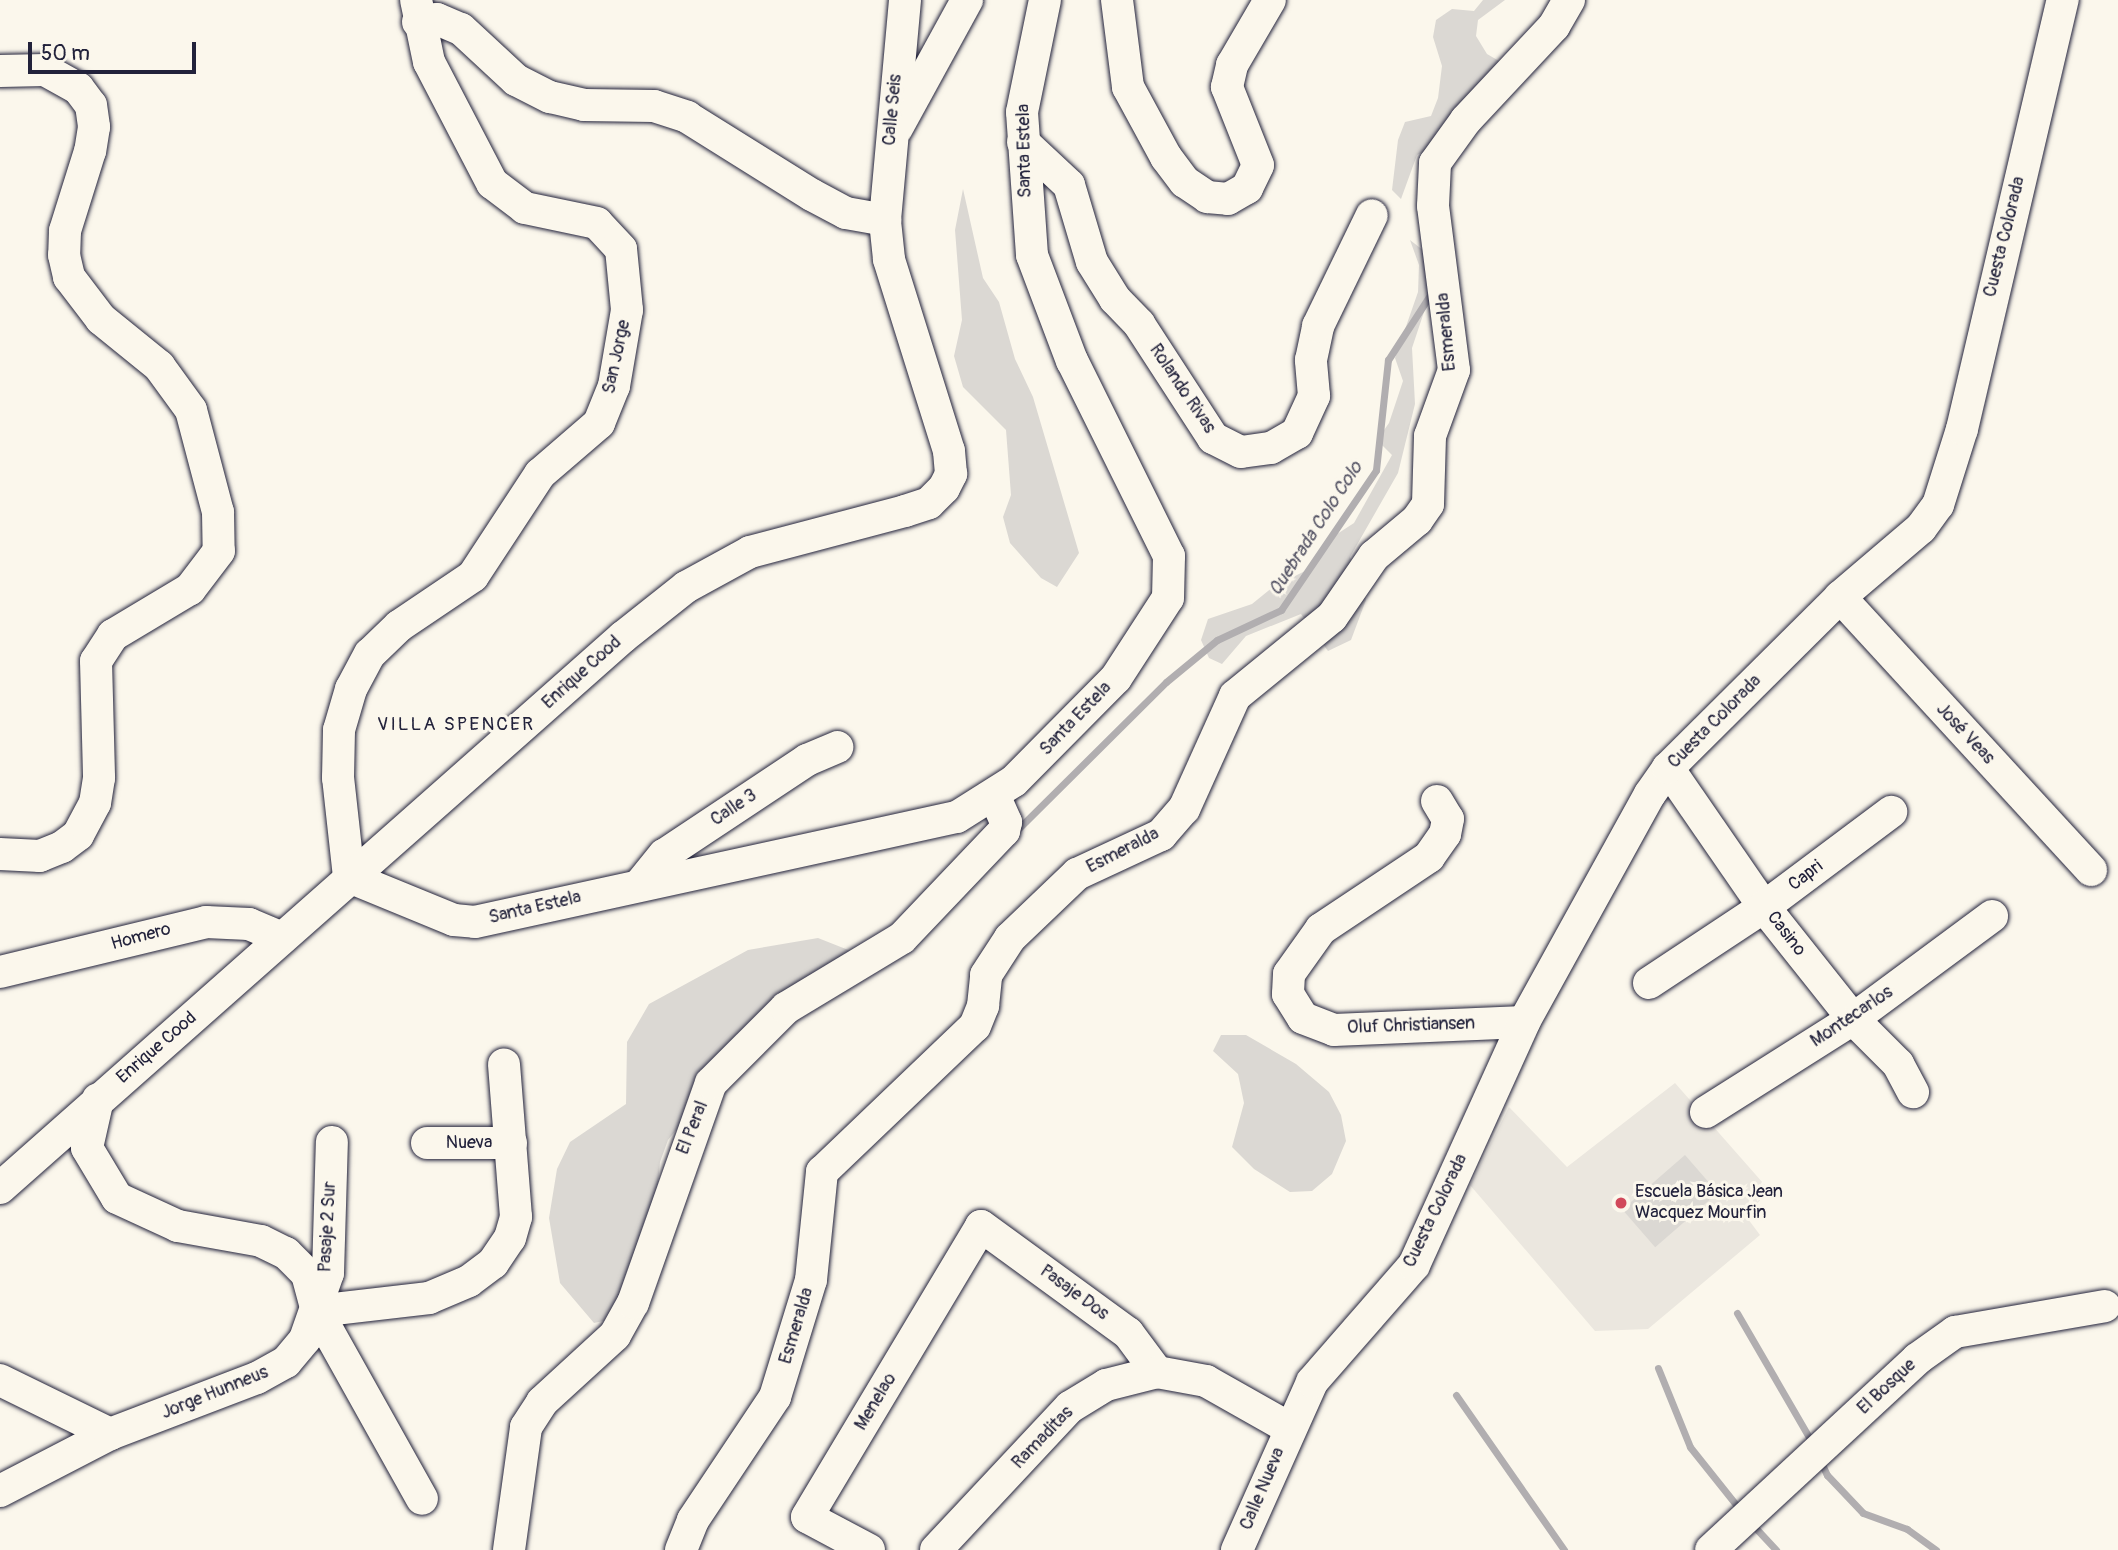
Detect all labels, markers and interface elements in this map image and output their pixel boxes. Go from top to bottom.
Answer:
scale bar [32,28,200,72]
text: 50 m [41,40,90,67]
street label: Calle Seis [879,73,907,147]
street label: Santa Estela [1013,104,1037,198]
street label: Cuesta Colorada [1980,175,2030,299]
street label: Esmeralda [1433,292,1461,372]
street label: San Jorge [599,318,635,396]
street label: Rolando Rivas [1144,340,1220,438]
water label: Quebrada Colo Colo [1264,458,1368,600]
street label: Enrique Cood [538,632,626,714]
street label: Cuesta Colorada [1664,671,1766,773]
street label: Santa Estela [1036,678,1116,760]
street label: José Veas [1931,699,1999,769]
district label: VILLA SPENCER [379,714,533,736]
street label: Calle 3 [707,785,761,831]
street label: Esmeralda [1083,824,1163,878]
street label: Capri [1784,856,1828,896]
street label: Santa Estela [487,887,583,929]
street label: Casino [1762,907,1810,961]
street label: Homero [109,919,173,955]
street label: Montecarlos [1807,982,1897,1052]
street label: Enrique Cood [113,1007,201,1089]
street label: Oluf Christiansen [1347,1013,1475,1039]
street label: El Peral [673,1098,713,1158]
street label: Nueva [446,1132,492,1154]
street label: Cuesta Colorada [1399,1151,1473,1271]
street label: Pasaje 2 Sur [315,1181,341,1273]
place label: Escuela Básica Jean Wacquez Mourfin [1635,1182,1783,1224]
marker: Escuela Básica Jean Wacquez Mourfin [1613,1195,1629,1211]
street label: Pasaje Dos [1035,1261,1113,1325]
street label: Esmeralda [775,1285,819,1367]
street label: El Bosque [1853,1355,1921,1419]
street label: Jorge Hunneus [158,1362,272,1424]
street label: Menelao [851,1369,901,1435]
street label: Ramaditas [1008,1402,1078,1474]
street label: Calle Nueva [1236,1445,1290,1533]

